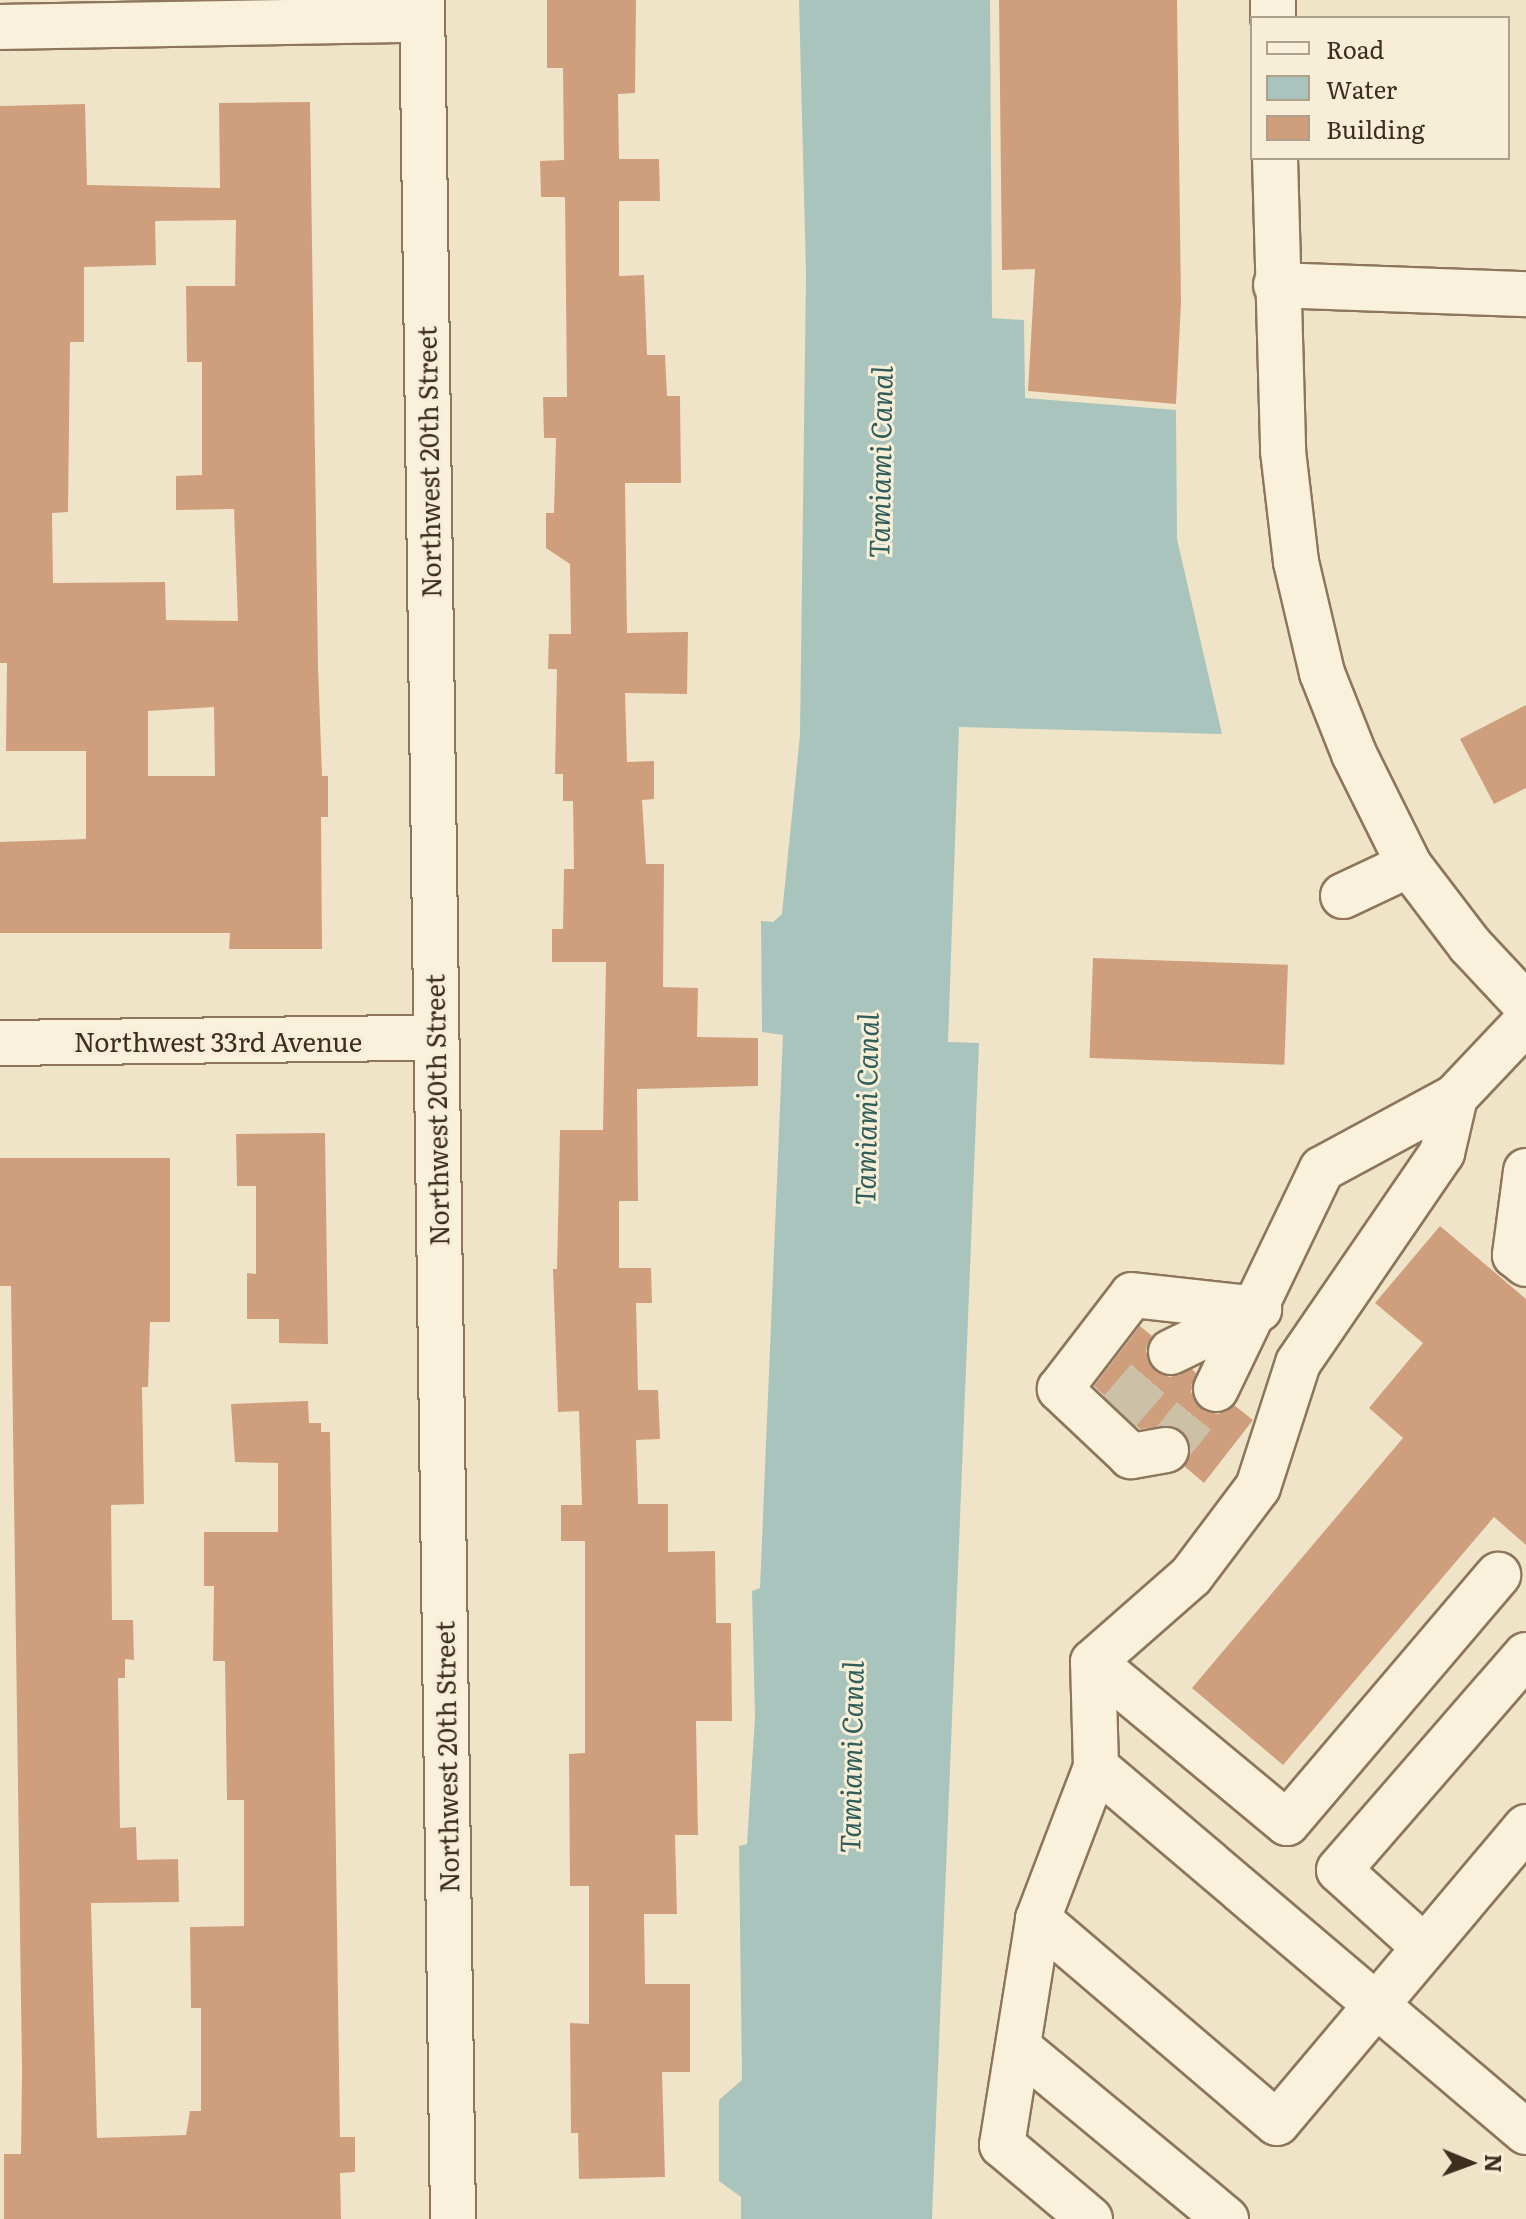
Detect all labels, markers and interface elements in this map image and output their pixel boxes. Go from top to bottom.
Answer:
legend [1250,16,1510,160]
text: Road [1326,31,1384,66]
text: Water [1326,71,1397,106]
text: Building [1326,111,1425,146]
street label: Northwest 20th Street [410,326,446,598]
water label: Tamiami Canal [861,366,897,558]
street label: Northwest 20th Street [418,974,454,1246]
water label: Tamiami Canal [847,1013,883,1205]
street label: Northwest 33rd Avenue [74,1025,362,1057]
street label: Northwest 20th Street [428,1621,464,1893]
water label: Tamiami Canal [832,1661,868,1853]
north arrow [1430,2123,1510,2203]
text: N [1478,2154,1511,2173]

